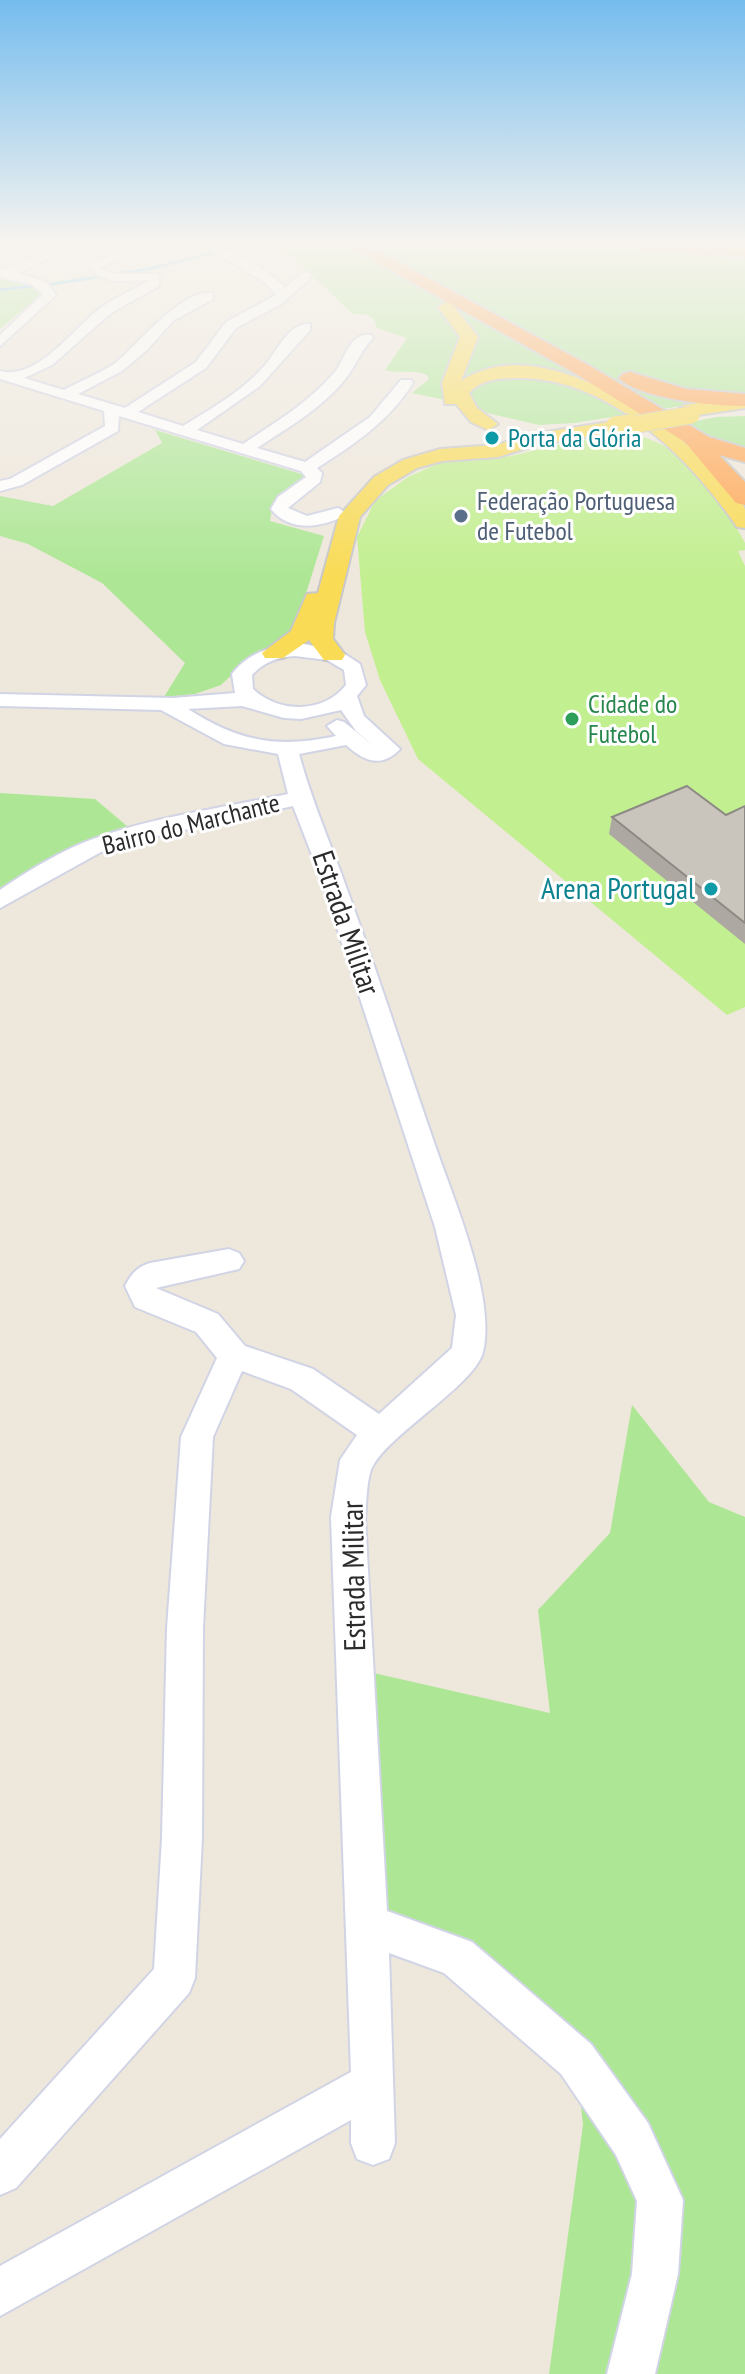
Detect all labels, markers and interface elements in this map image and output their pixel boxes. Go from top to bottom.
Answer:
place label: Porta da Glória [508,421,641,454]
marker: Porta da Glória [483,429,501,447]
place label: Federação Portuguesa de Futebol [477,484,675,547]
marker: Federação Portuguesa de Futebol [452,507,470,525]
place label: Cidade do Futebol [588,687,677,750]
marker: Cidade do Futebol [563,710,581,728]
street label: Bairro do Marchante [99,786,283,861]
street label: Estrada Militar [304,845,391,1001]
place label: Arena Portugal [541,868,695,907]
marker: Arena Portugal [702,880,720,898]
street label: Estrada Militar [332,1500,373,1652]

